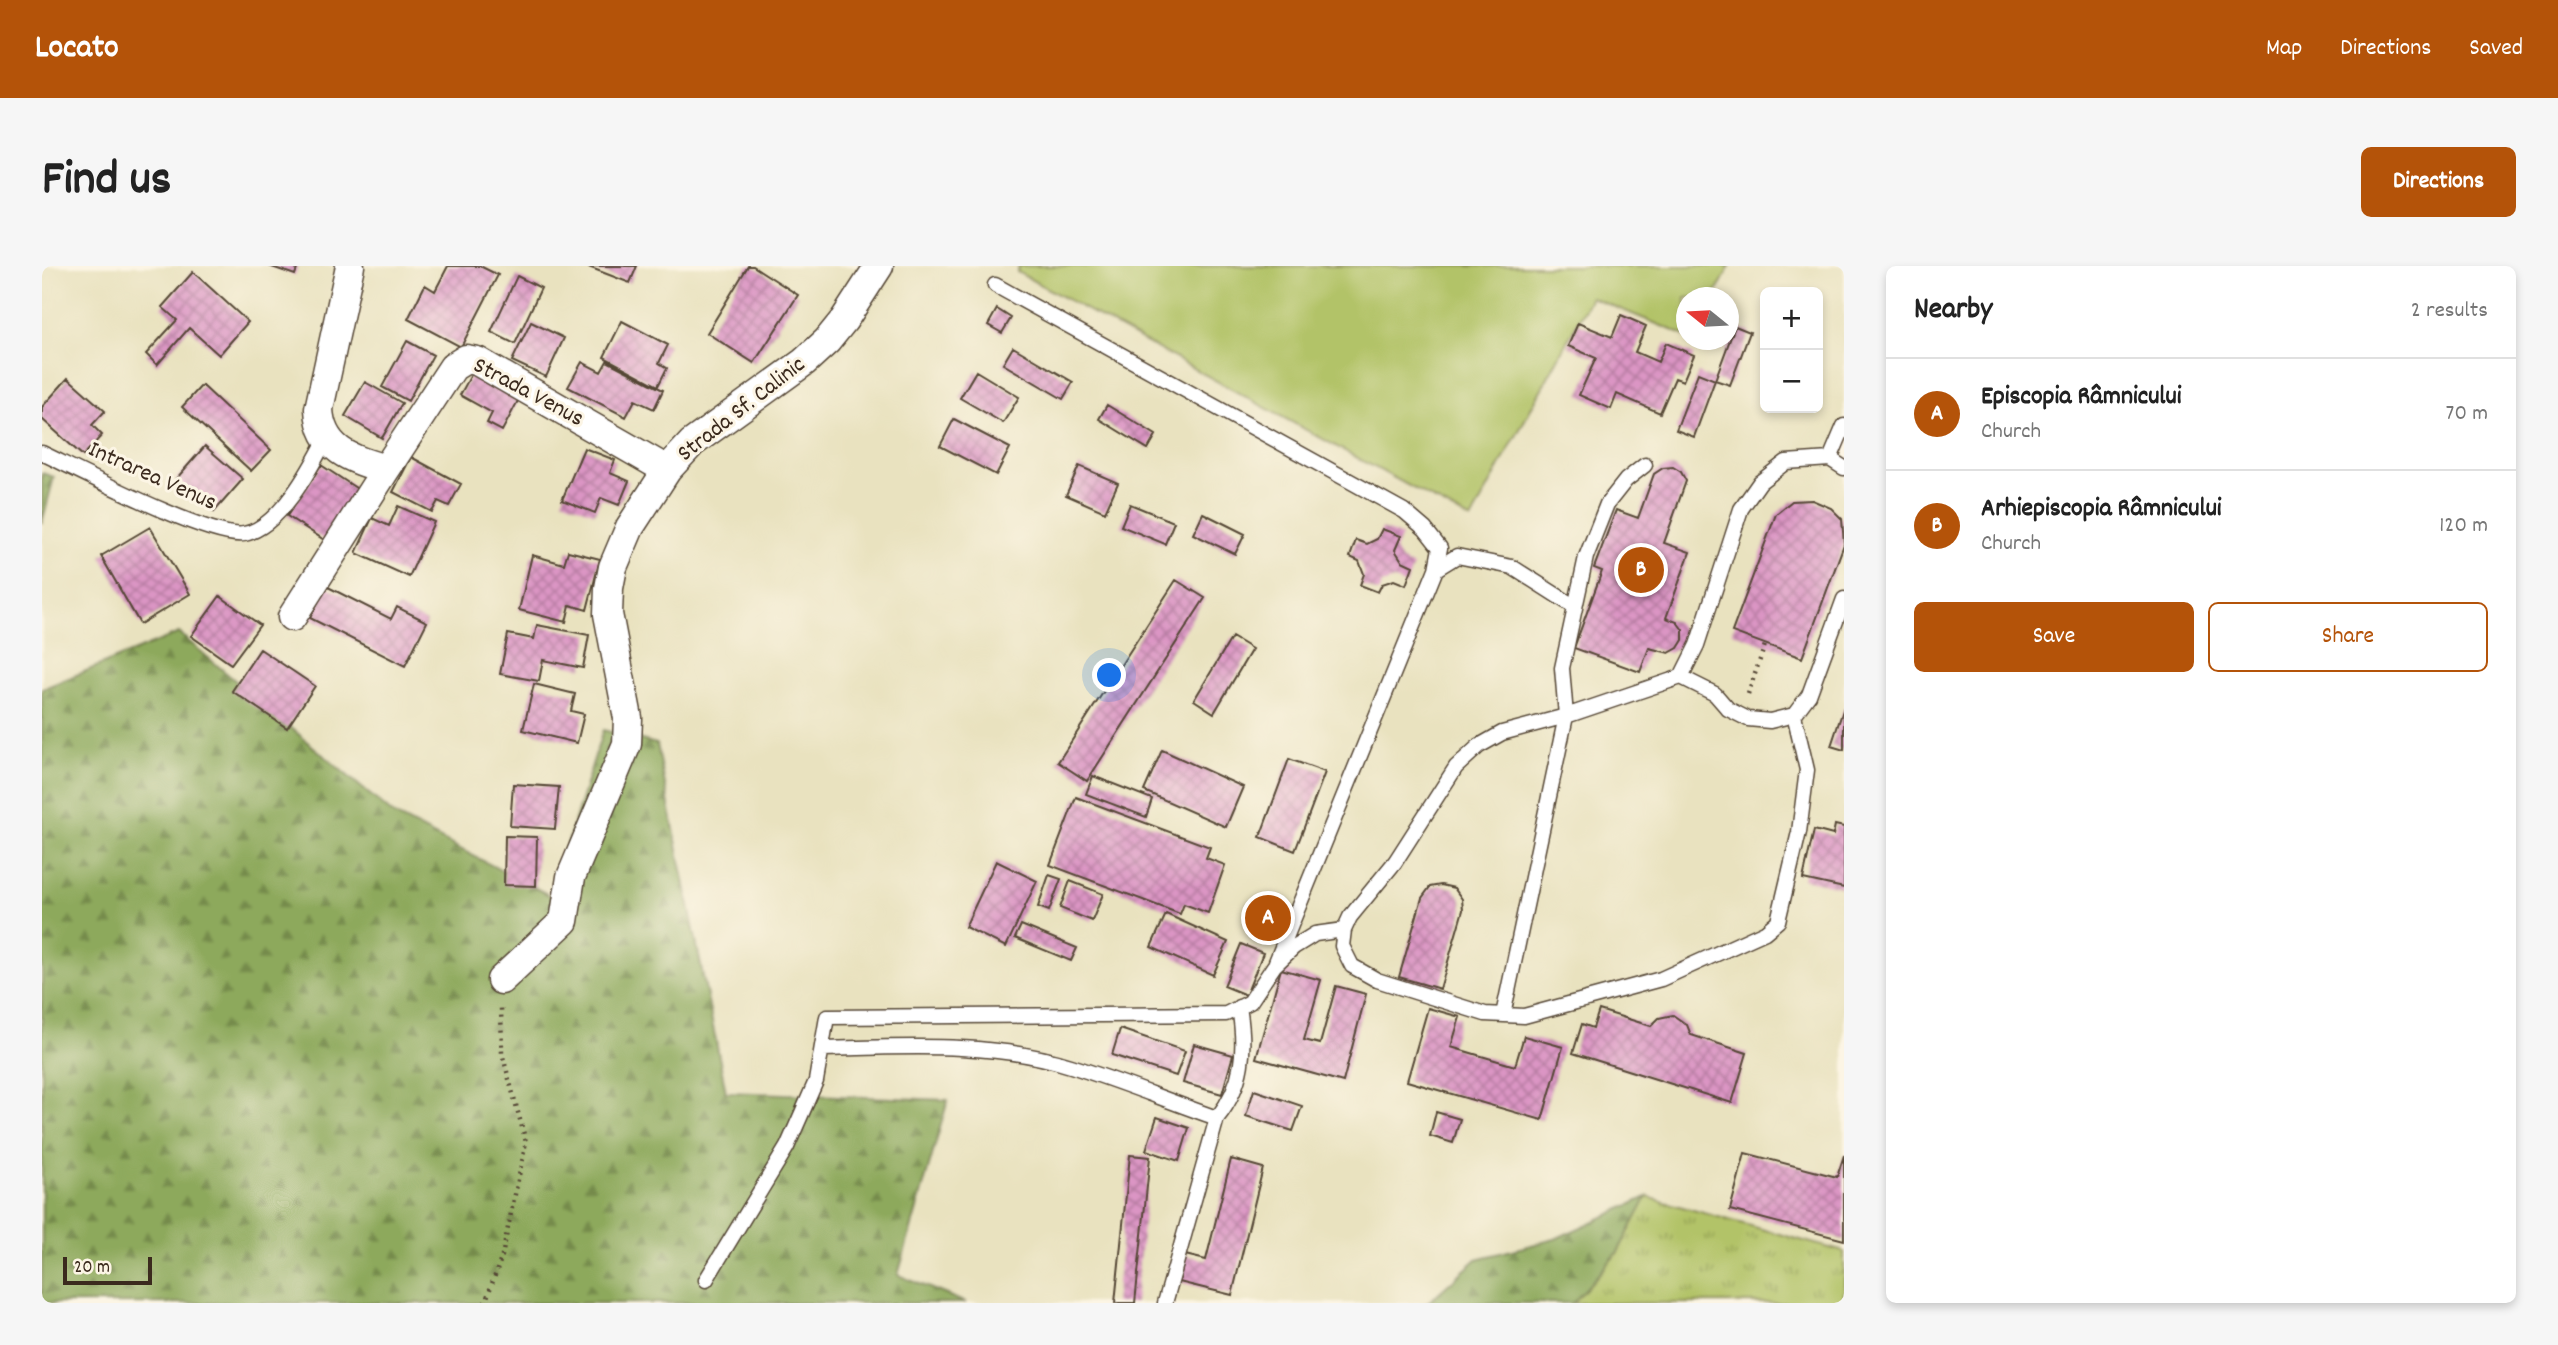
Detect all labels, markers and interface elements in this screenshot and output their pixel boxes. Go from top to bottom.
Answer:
text: Locato [35,26,119,73]
text: Map [2266,32,2302,66]
text: Directions [2340,32,2431,66]
text: Saved [2469,32,2523,66]
text: Find us [42,147,171,217]
button: Directions [2361,147,2516,217]
north arrow [1676,287,1739,350]
map controls [1760,287,1823,413]
button: + [1760,287,1823,350]
text: Nearby [1914,290,1992,333]
text: 2 results [2411,295,2488,328]
street label: Strada Sf. Calinic [671,349,813,471]
street label: Strada Venus [466,350,590,436]
button: − [1760,350,1823,413]
text: Episcopia Râmnicului [1981,379,2182,416]
text: A [1931,398,1943,431]
text: 70 m [2446,398,2488,431]
text: Church [1981,416,2041,449]
street label: Intrarea Venus [82,434,222,520]
text: Arhiepiscopia Râmnicului [1981,491,2222,528]
text: B [1932,510,1942,543]
text: 120 m [2439,510,2488,543]
text: Church [1981,528,2041,561]
pin: B [1618,544,1664,596]
button: Save [1914,602,2194,672]
button: Share [2208,602,2488,672]
your location [1092,658,1126,692]
pin: A [1245,892,1291,944]
scale bar [63,1254,152,1286]
text: 20 m [74,1255,110,1282]

